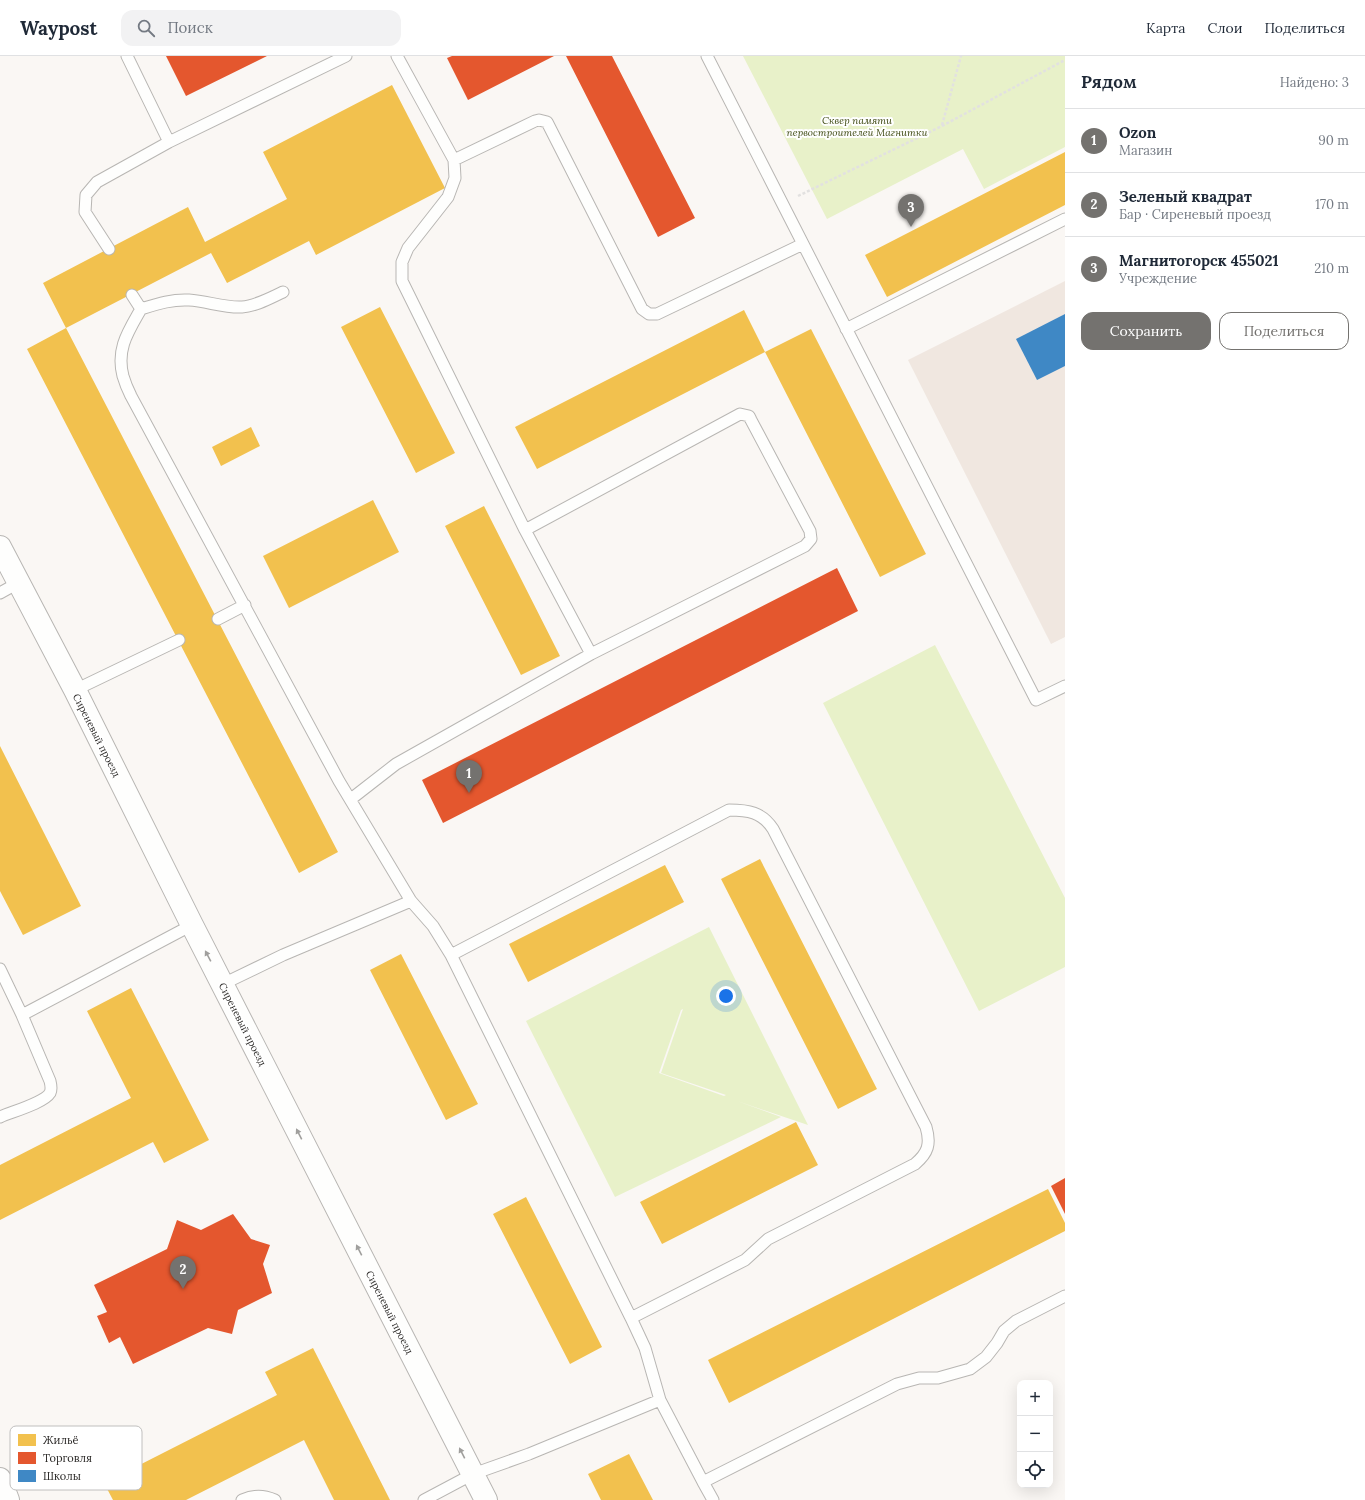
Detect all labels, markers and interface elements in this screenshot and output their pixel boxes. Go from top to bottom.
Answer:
search box [121,10,401,46]
text: Waypost [20,16,97,40]
icon: search [135,17,157,39]
text: Поиск [167,18,213,37]
text: Карта [1146,19,1185,37]
text: Слои [1207,19,1242,37]
text: Поделиться [1264,19,1345,37]
text: Рядом [1081,71,1137,93]
text: Найдено: 3 [1280,74,1349,91]
park label: Сквер памяти первостроителей Магнитки [787,114,928,139]
text: Ozon [1119,123,1156,142]
text: 1 [1091,132,1097,149]
text: 90 m [1318,132,1349,149]
text: Магазин [1119,142,1172,159]
text: Зеленый квадрат [1119,187,1252,206]
pin: 3 [898,194,924,227]
text: 2 [1091,196,1097,213]
text: 170 m [1315,196,1349,213]
text: Бар · Сиреневый проезд [1119,206,1271,223]
text: Магнитогорск 455021 [1119,251,1279,270]
text: 3 [1090,260,1098,277]
text: 210 m [1314,260,1349,277]
text: Учреждение [1119,270,1197,287]
button: Сохранить [1081,312,1211,350]
button: Поделиться [1219,312,1349,350]
street label: Сиреневый проезд [70,691,123,779]
pin: 1 [456,760,482,793]
one-way arrow [205,950,211,962]
street label: Сиреневый проезд [216,980,269,1068]
your location [716,986,736,1006]
one-way arrow [296,1128,303,1140]
one-way arrow [355,1244,362,1255]
pin: 2 [170,1256,196,1289]
street label: Сиреневый проезд [363,1268,416,1356]
map controls [1017,1380,1053,1488]
button: + [1017,1380,1053,1416]
button: − [1017,1416,1053,1452]
legend [10,1426,142,1490]
text: Жильё [43,1433,79,1447]
one-way arrow [459,1447,465,1459]
text: Торговля [43,1451,92,1465]
button: locate [1017,1452,1053,1488]
text: Школы [43,1469,81,1483]

